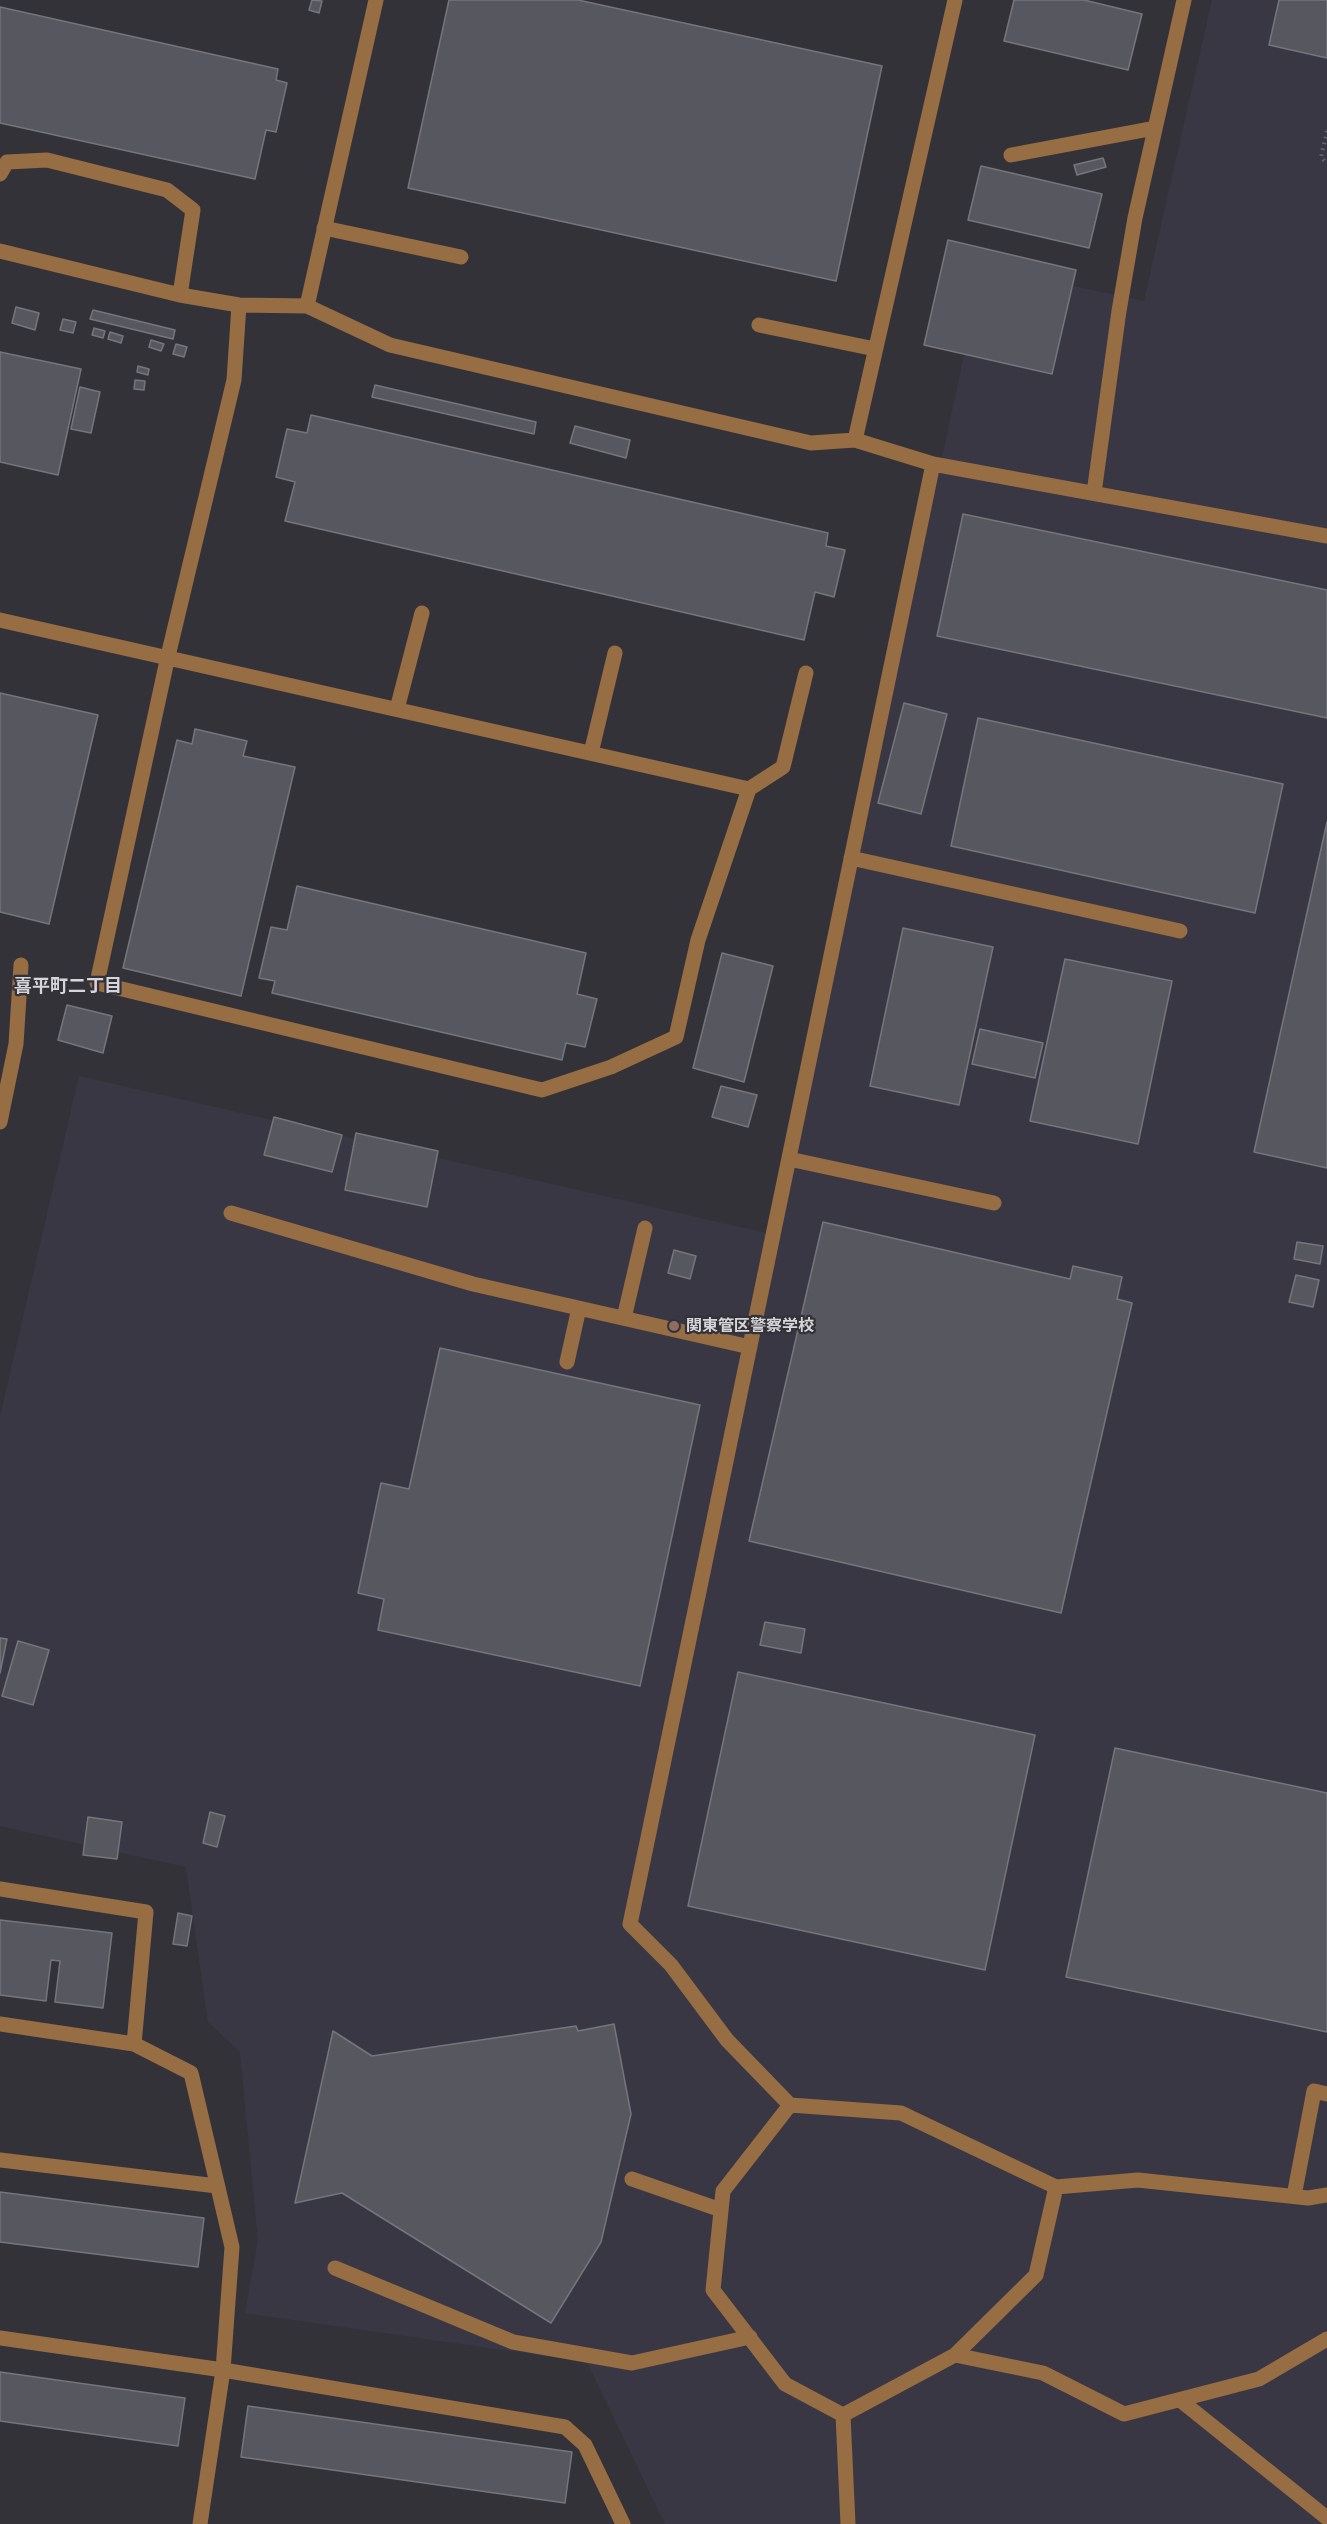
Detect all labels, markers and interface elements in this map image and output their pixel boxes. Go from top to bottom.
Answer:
district label: 喜平町二丁目 [14,976,122,998]
place label: 関東管区警察学校 [686,1316,814,1336]
marker: 関東管区警察学校 [667,1319,681,1333]

